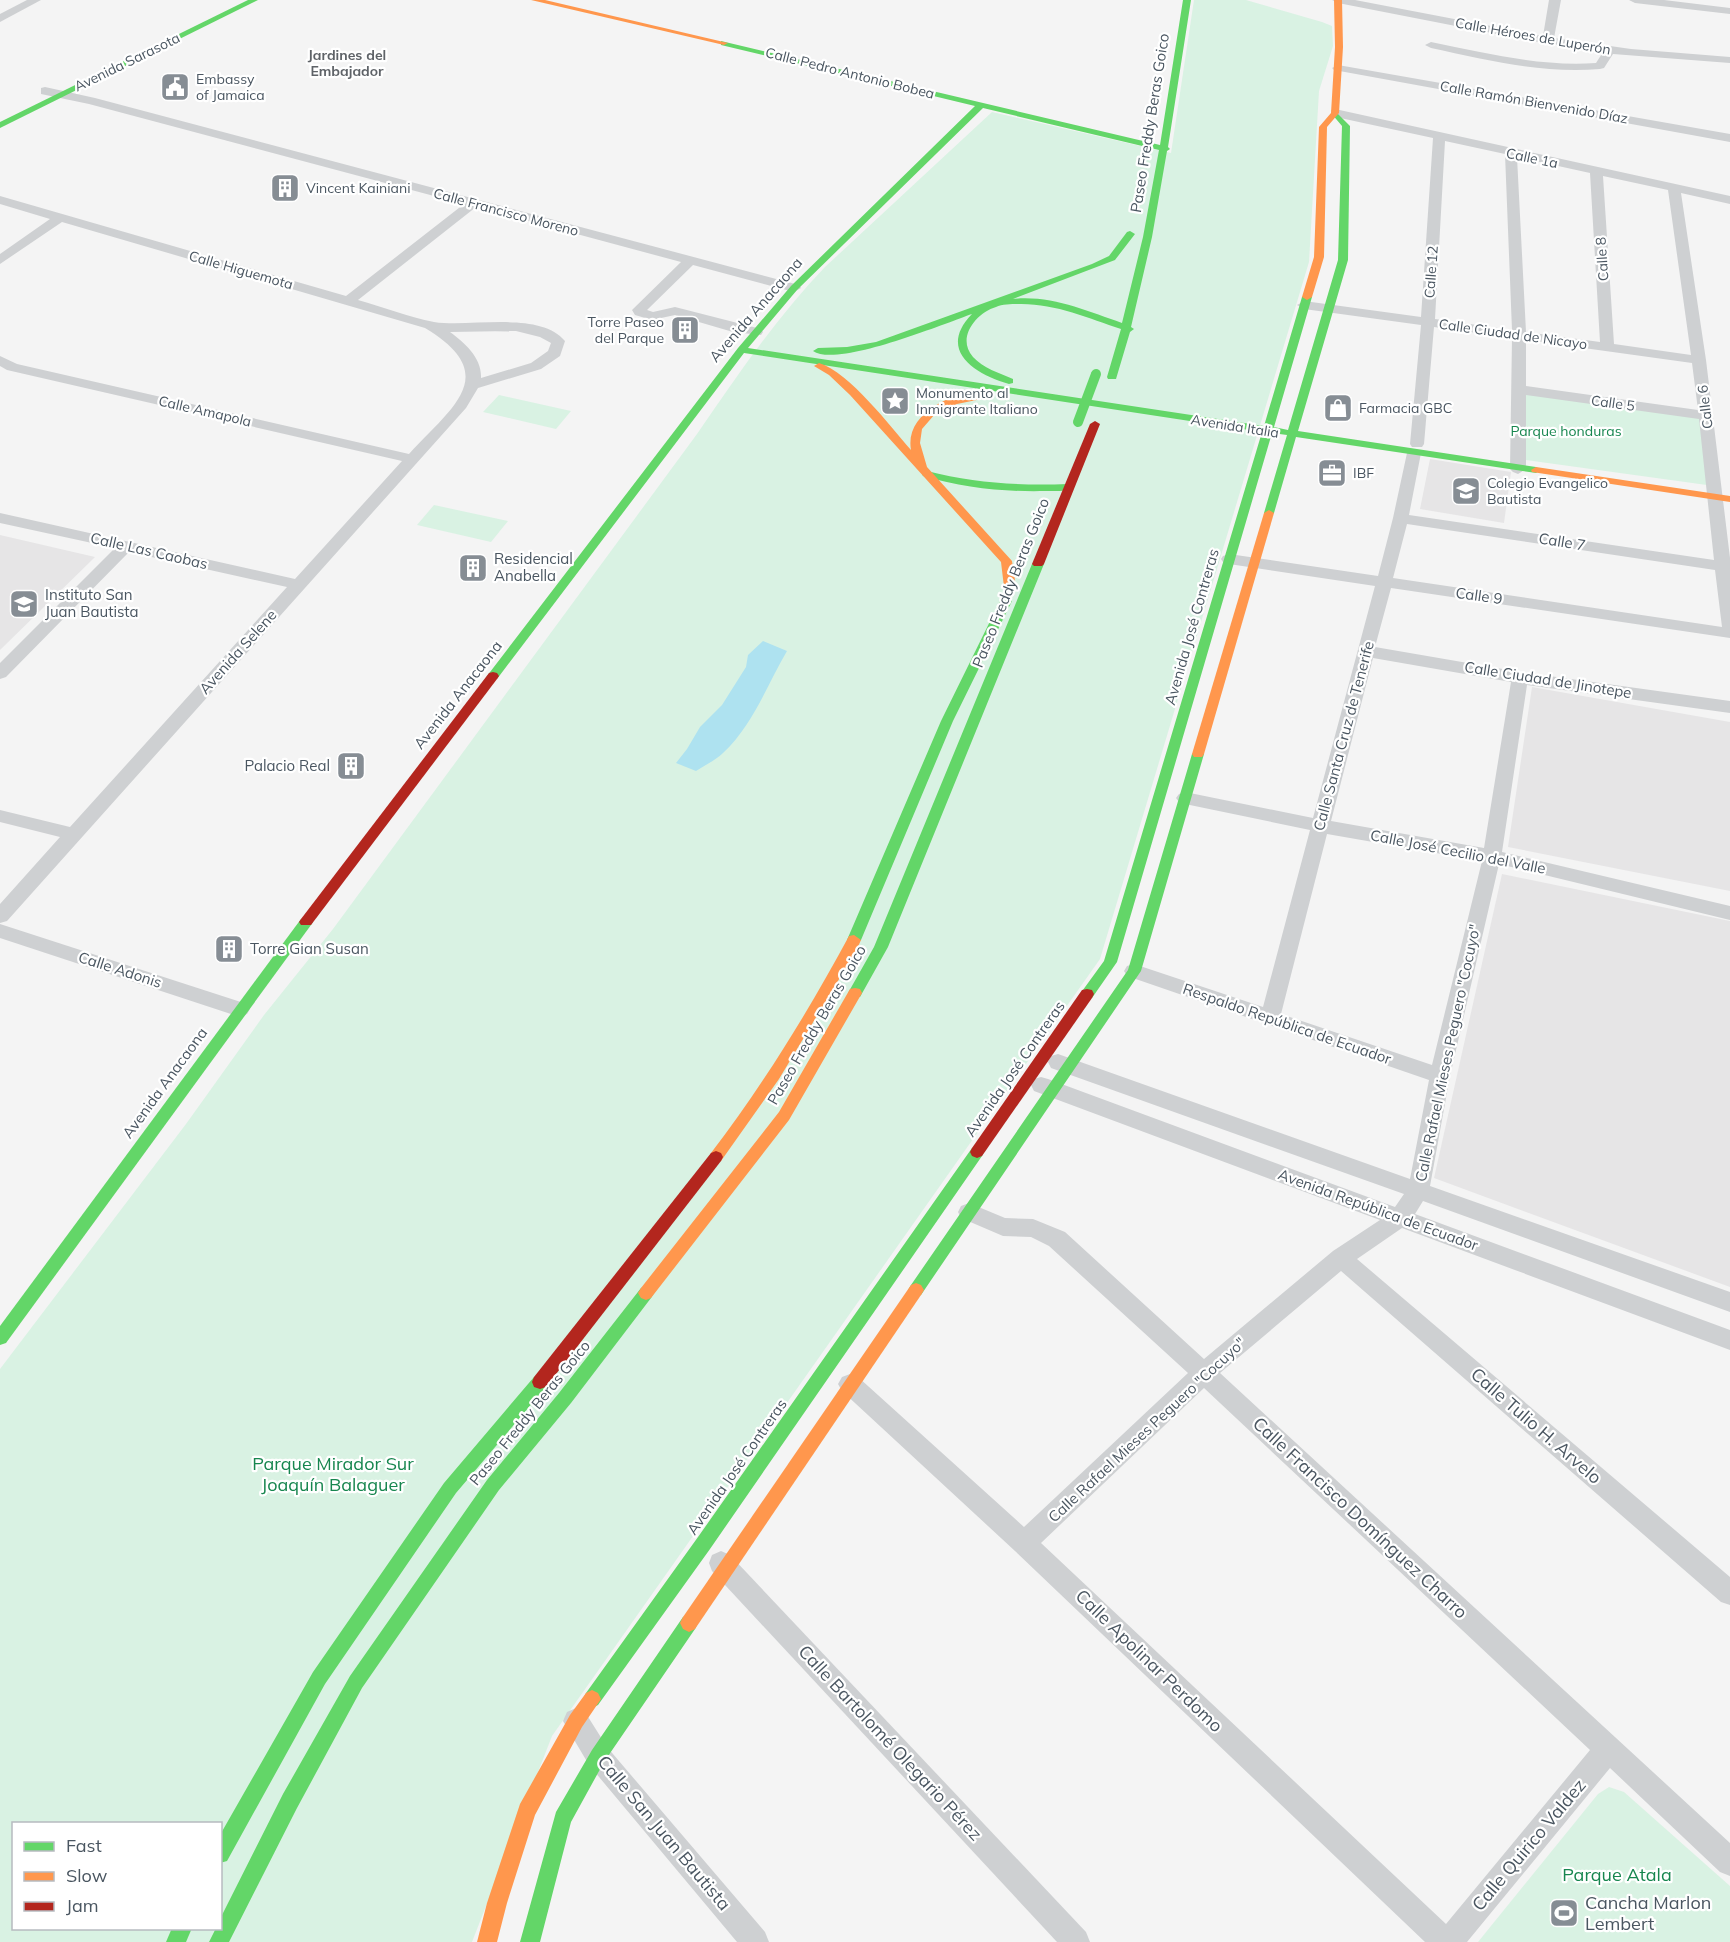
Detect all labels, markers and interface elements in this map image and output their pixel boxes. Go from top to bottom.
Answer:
street label: Calle Héroes de Luperón [1454,13,1612,59]
street label: Avenida Sarasota [71,29,183,95]
street label: Paseo Freddy Beras Goico [1126,32,1173,214]
street label: Calle Pedro Antonio Bobea [764,43,936,103]
district label: Jardines del Embajador [308,46,386,80]
place label: Embassy of Jamaica [196,70,265,104]
public building icon: Embassy of Jamaica [159,71,191,103]
street label: Calle Ramón Bienvenido Díaz [1439,77,1629,127]
street label: Calle 1a [1504,144,1560,172]
building icon: Vincent Kainiani [269,172,301,204]
place label: Vincent Kainiani [306,179,411,197]
street label: Calle Francisco Moreno [431,184,581,240]
street label: Calle 8 [1591,236,1613,282]
street label: Calle 12 [1420,245,1442,299]
street label: Calle Higuemota [187,247,295,293]
street label: Avenida Anacaona [705,253,806,366]
place label: Torre Paseo del Parque [588,313,664,347]
building icon: Torre Paseo del Parque [669,314,701,346]
street label: Calle Ciudad de Nicayo [1438,315,1588,353]
place label: Monumento al Inmigrante Italiano [916,384,1038,418]
street label: Calle 6 [1693,384,1717,430]
place icon: Monumento al Inmigrante Italiano [879,385,911,417]
street label: Calle 5 [1590,391,1636,415]
street label: Calle Amapola [157,392,253,430]
shop icon: Farmacia GBC [1322,392,1354,424]
place label: Farmacia GBC [1359,399,1452,417]
street label: Avenida Italia [1190,410,1280,442]
park label: Parque honduras [1510,422,1622,440]
office icon: IBF [1316,457,1348,489]
place label: IBF [1353,464,1374,482]
place label: Colegio Evangelico Bautista [1487,474,1608,508]
school or university icon: Colegio Evangelico Bautista [1450,475,1482,507]
street label: Paseo Freddy Beras Goico [968,495,1053,670]
street label: Calle Las Caobas [89,528,210,573]
street label: Calle 7 [1537,528,1587,555]
street label: Avenida José Contreras [1160,547,1223,707]
place label: Residencial Anabella [494,549,573,585]
building icon: Residencial Anabella [457,552,489,584]
street label: Calle 9 [1454,583,1504,608]
place label: Instituto San Juan Bautista [45,585,139,621]
school or university icon: Instituto San Juan Bautista [8,588,40,620]
street label: Avenida Selene [195,606,281,698]
street label: Avenida Anacaona [409,637,506,753]
street label: Calle Santa Cruz de Tenerife [1309,639,1378,833]
street label: Calle Ciudad de Jinotepe [1463,657,1633,702]
building icon: Palacio Real [335,750,367,782]
place label: Palacio Real [245,756,330,775]
street label: Calle José Cecilio del Valle [1369,825,1547,878]
street label: Calle Rafael Mieses Peguero "Cocuyo" [1411,922,1484,1183]
building icon: Torre Gian Susan [213,933,245,965]
place label: Torre Gian Susan [250,939,369,958]
street label: Paseo Freddy Beras Goico [763,942,870,1108]
street label: Calle Adonis [76,947,164,992]
street label: Respaldo República de Ecuador [1180,979,1394,1068]
street label: Avenida José Contreras [960,997,1069,1140]
street label: Avenida Anacaona [118,1024,211,1142]
street label: Avenida República de Ecuador [1276,1164,1481,1255]
street label: Calle Rafael Mieses Peguero "Cocuyo" [1044,1333,1249,1526]
street label: Paseo Freddy Beras Goico [465,1336,594,1489]
street label: Calle Tulio H. Arvelo [1466,1362,1607,1489]
street label: Avenida José Contreras [682,1395,791,1538]
street label: Calle Francisco Domínguez Charro [1248,1412,1473,1623]
park label: Parque Mirador Sur Joaquín Balaguer [252,1452,414,1496]
street label: Calle Apolinar Perdomo [1071,1584,1228,1737]
street label: Calle Bartolomé Olegario Pérez [794,1640,987,1845]
street label: Calle San Juan Bautista [593,1750,736,1915]
street label: Calle Quirico Valdez [1467,1774,1591,1915]
legend [12,1822,222,1930]
text: Fast [66,1834,102,1857]
park label: Parque Atala [1562,1863,1672,1886]
text: Slow [66,1864,108,1887]
place label: Cancha Marlon Lembert [1585,1891,1711,1935]
text: Jam [66,1894,99,1917]
sports icon: Cancha Marlon Lembert [1548,1897,1580,1929]

